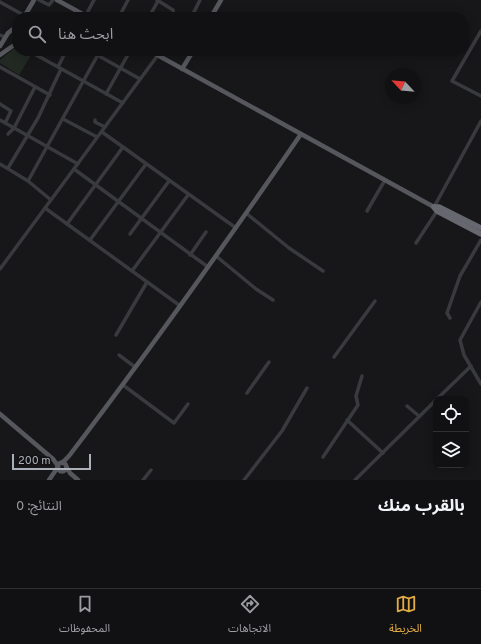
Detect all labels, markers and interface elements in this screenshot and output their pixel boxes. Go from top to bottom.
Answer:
search box [12,12,469,56]
icon: search [26,23,48,45]
text: ابحث هنا [58,26,113,45]
north arrow [385,68,421,104]
map controls [433,396,469,468]
button: locate [433,396,469,432]
button: layers [433,432,469,468]
scale bar [12,452,91,471]
text: 200 m [18,454,51,468]
text: بالقرب منك [378,496,465,518]
text: النتائج: 0 [16,499,62,515]
tab: المحفوظات [59,593,110,640]
tab: الاتجاهات [228,593,271,640]
tab: الخريطة [389,593,422,640]

